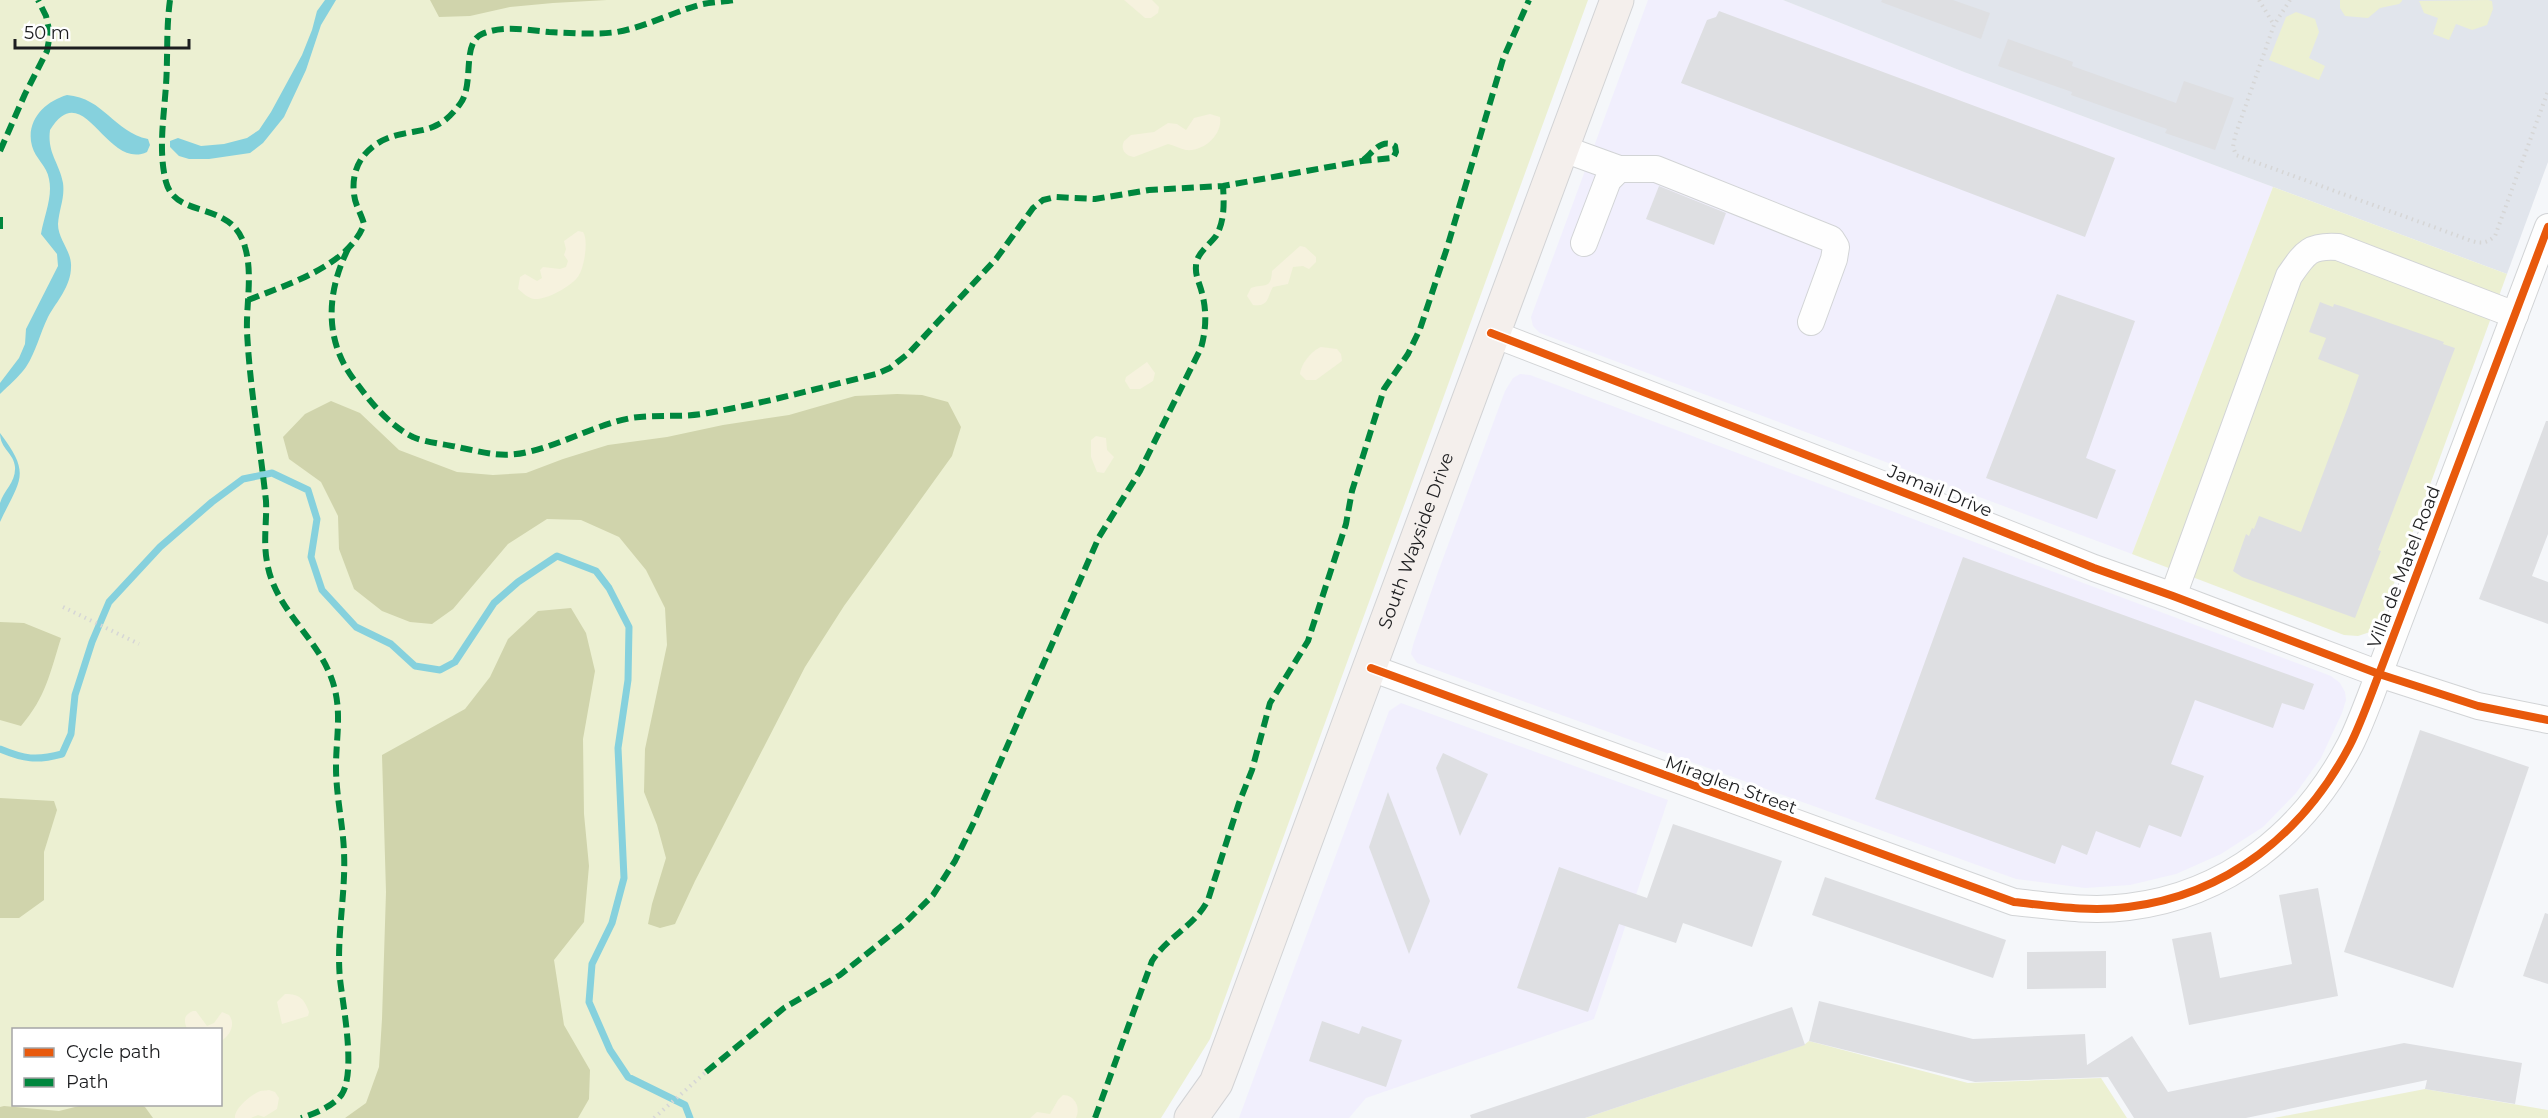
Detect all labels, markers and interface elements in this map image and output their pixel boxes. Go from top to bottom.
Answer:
scale bar [15,12,189,50]
text: 50 m [24,22,70,44]
street label: South Wayside Drive [1374,449,1459,632]
street label: Jamail Drive [1884,460,1996,522]
street label: Villa de Matel Road [2363,483,2445,651]
street label: Miraglen Street [1662,751,1800,819]
legend [12,1028,222,1106]
text: Cycle path [66,1041,161,1063]
text: Path [66,1071,109,1093]

